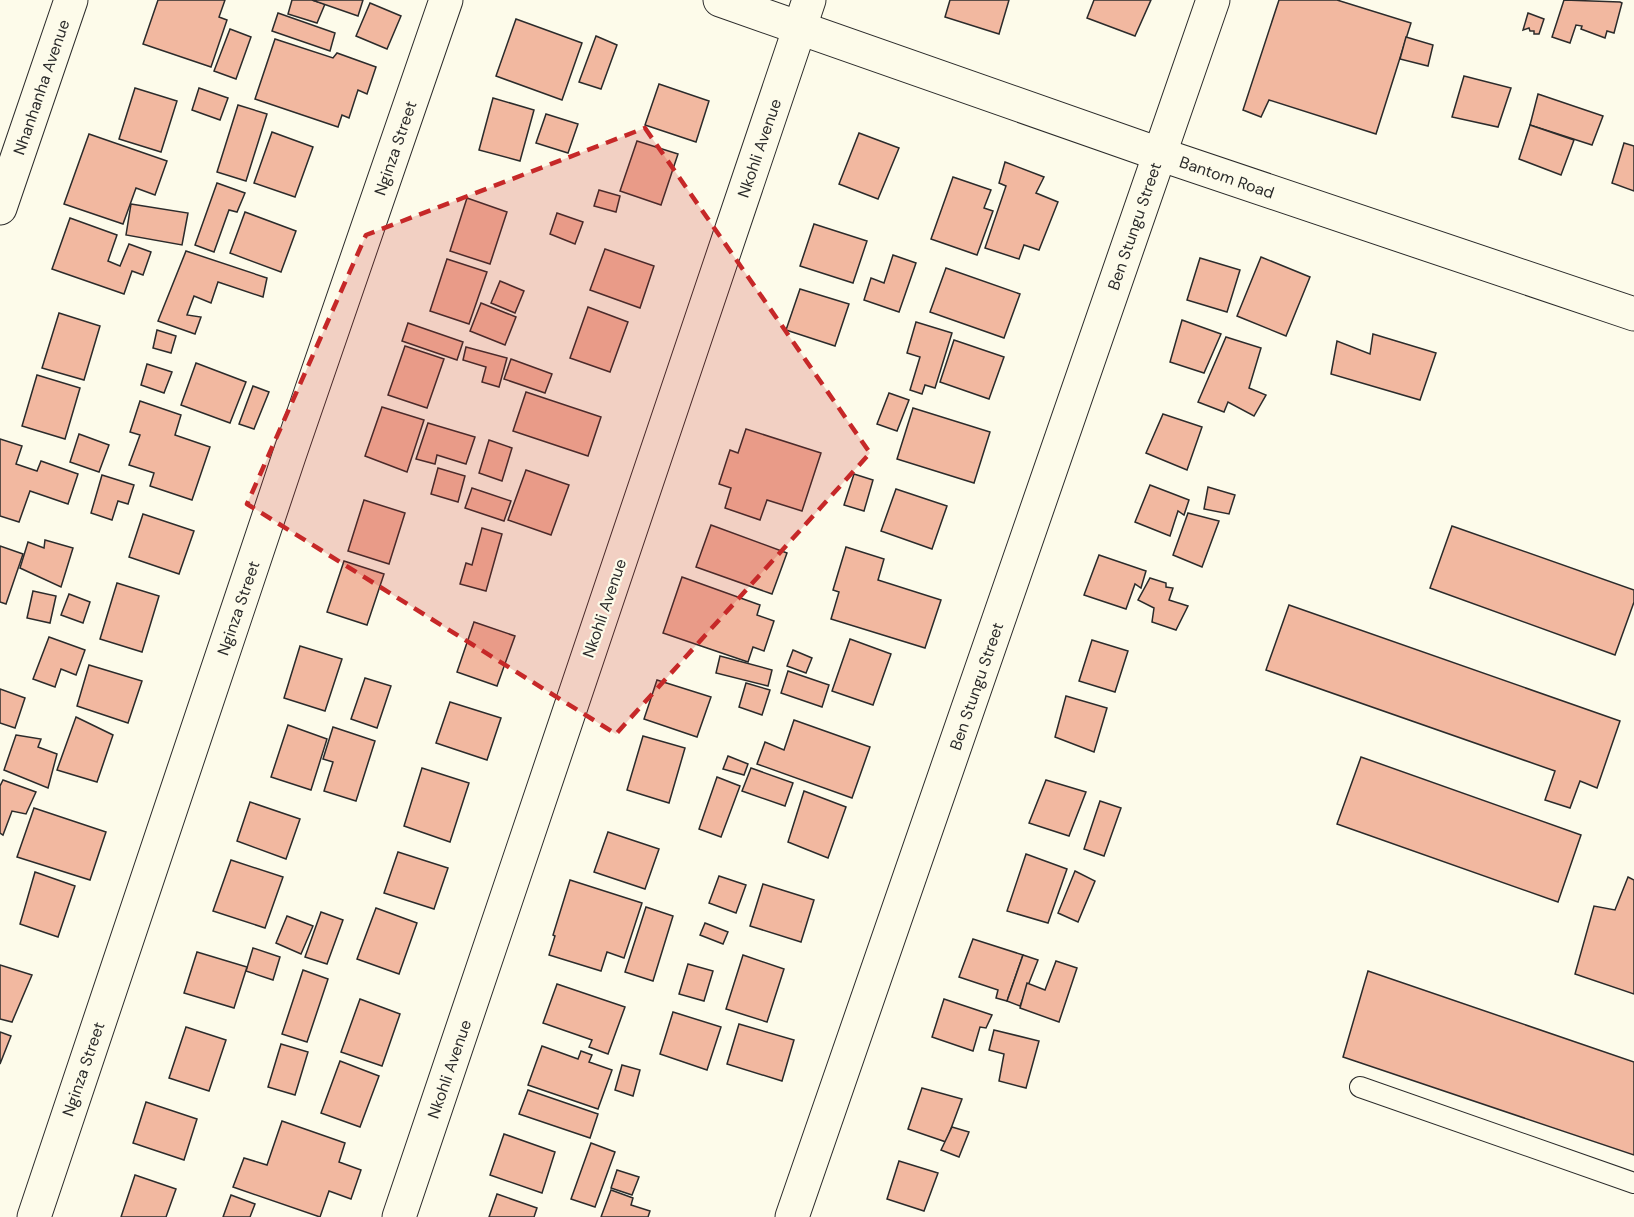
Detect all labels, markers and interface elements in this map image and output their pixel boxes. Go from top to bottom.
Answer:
street label: Nhanhanha Avenue [8,17,74,158]
street label: Nkohli Avenue [733,96,786,200]
street label: Nginza Street [369,98,421,198]
street label: Bantom Road [1177,151,1277,203]
street label: Ben Stungu Street [1103,159,1166,293]
street label: Nkohli Avenue [578,556,631,660]
street label: Nginza Street [212,558,264,658]
street label: Ben Stungu Street [945,619,1008,753]
street label: Nkohli Avenue [423,1017,476,1121]
street label: Nginza Street [57,1019,109,1119]

